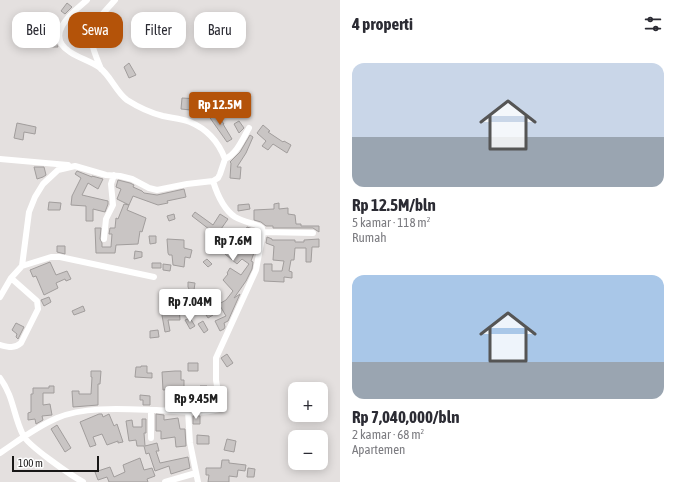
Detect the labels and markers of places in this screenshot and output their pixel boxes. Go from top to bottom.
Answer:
pin: Rp 12.5M [179,92,261,126]
pin: Rp 7.6M [196,228,270,262]
pin: Rp 7.04M [149,289,231,323]
pin: Rp 9.45M [155,386,237,420]

